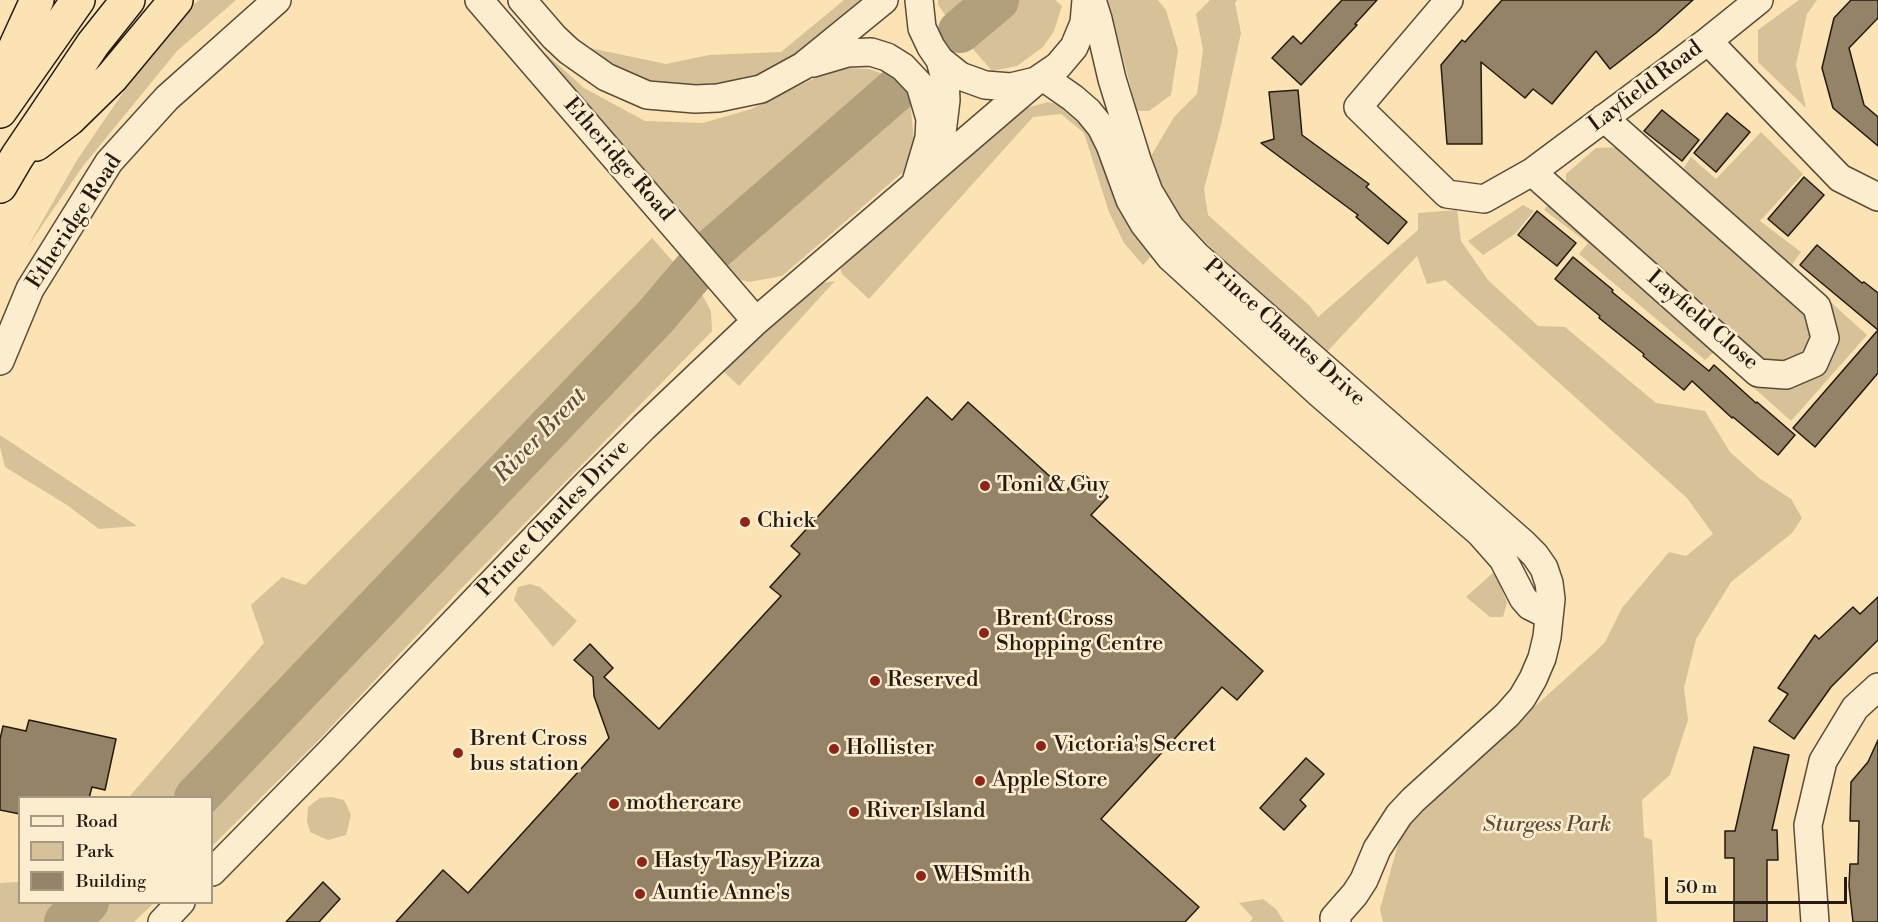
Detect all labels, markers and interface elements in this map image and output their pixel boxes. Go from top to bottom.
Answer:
street label: Layfield Road [1584,36,1708,138]
street label: Etheridge Road [557,93,679,227]
street label: Etheridge Road [22,150,128,294]
street label: Prince Charles Drive [1198,253,1370,413]
street label: Layfield Close [1641,265,1763,377]
water label: River Brent [489,382,593,490]
street label: Prince Charles Drive [472,435,636,603]
place label: Toni & Guy [997,473,1109,499]
marker: Toni & Guy [978,479,992,493]
place label: Chick [757,509,815,535]
marker: Chick [738,515,752,529]
place label: Brent Cross Shopping Centre [996,607,1163,658]
marker: Brent Cross Shopping Centre [977,626,991,640]
place label: Reserved [887,668,978,694]
marker: Reserved [868,674,882,688]
place label: Brent Cross bus station [470,727,587,778]
place label: Victoria's Secret [1053,733,1216,759]
place label: Hollister [846,736,934,762]
marker: Victoria's Secret [1034,739,1048,753]
marker: Hollister [827,742,841,756]
marker: Brent Cross bus station [451,746,465,760]
place label: Apple Store [992,768,1108,794]
marker: Apple Store [973,774,987,788]
place label: mothercare [626,791,742,817]
legend [18,796,213,904]
marker: mothercare [607,797,621,811]
place label: River Island [866,799,985,825]
marker: River Island [847,805,861,819]
text: Road [76,810,118,833]
park label: Sturgess Park [1483,813,1611,839]
text: Park [76,840,113,863]
place label: Hasty Tasy Pizza [654,849,821,875]
marker: Hasty Tasy Pizza [635,855,649,869]
place label: WHSmith [933,863,1031,889]
scale bar [1668,865,1850,903]
marker: WHSmith [914,869,928,883]
text: Building [76,870,146,893]
text: 50 m [1676,876,1717,899]
place label: Auntie Anne's [652,881,790,907]
marker: Auntie Anne's [633,887,647,901]

